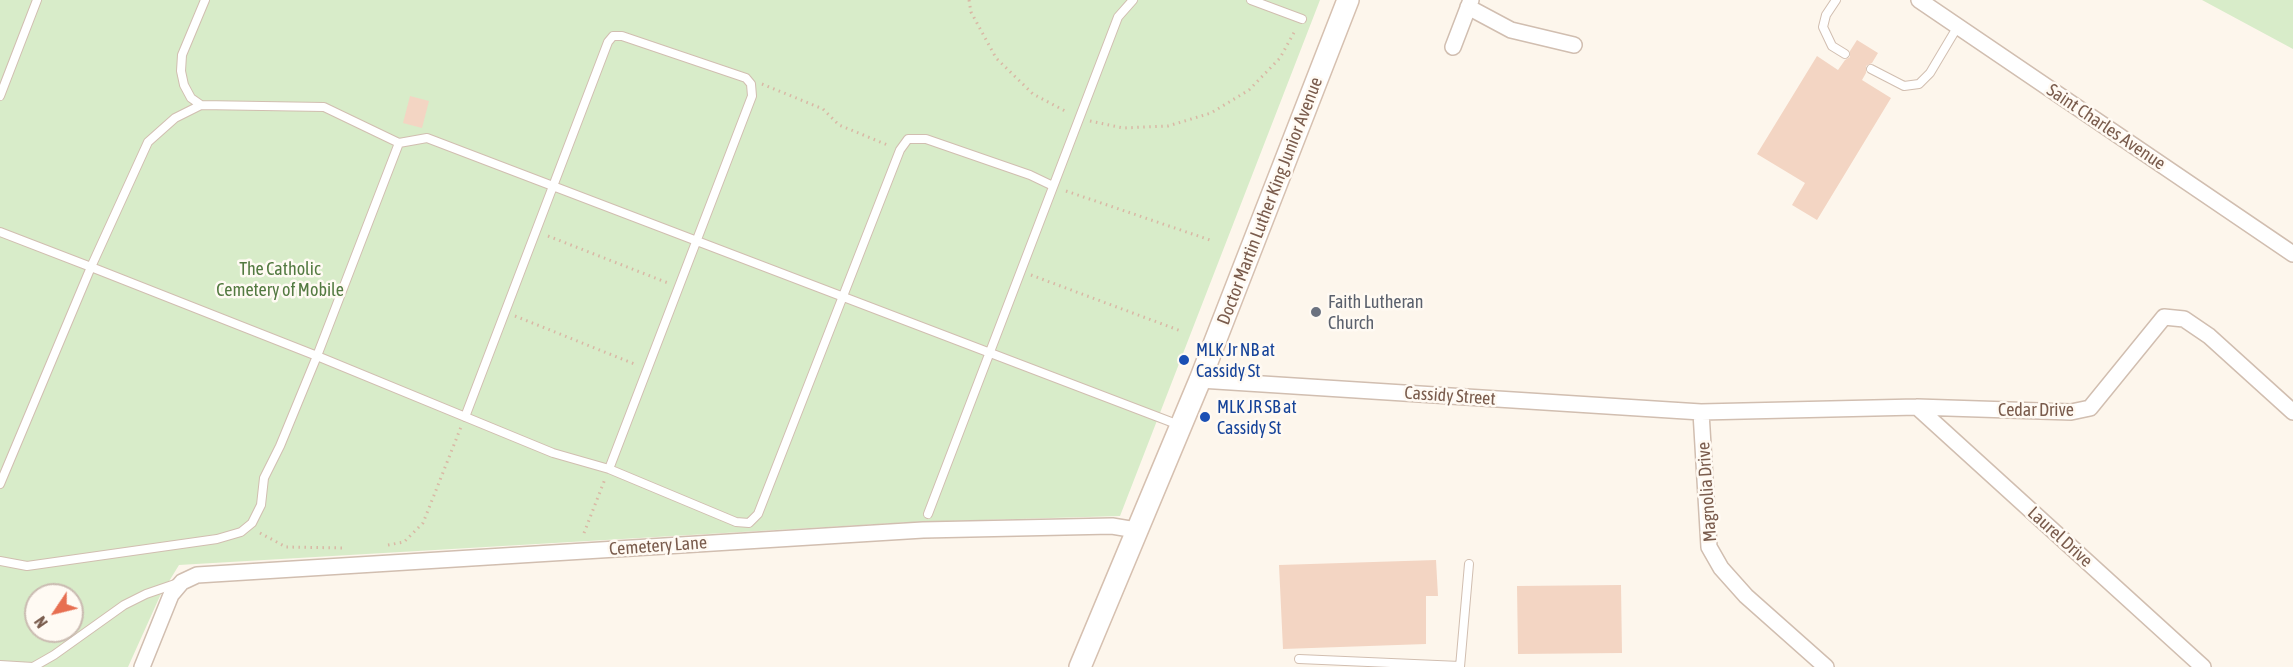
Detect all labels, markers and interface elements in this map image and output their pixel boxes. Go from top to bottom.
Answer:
street label: Doctor Martin Luther King Junior Avenue [1213,74,1327,328]
street label: Saint Charles Avenue [2043,79,2169,175]
park label: The Catholic Cemetery of Mobile [216,258,344,300]
place label: Faith Lutheran Church [1328,291,1424,334]
marker: Faith Lutheran Church [1309,305,1323,319]
place label: MLK Jr NB at Cassidy St [1196,339,1275,382]
marker: MLK Jr NB at Cassidy St [1177,353,1191,367]
street label: Cassidy Street [1404,382,1496,410]
place label: MLK JR SB at Cassidy St [1217,396,1297,438]
street label: Cedar Drive [1998,399,2074,421]
marker: MLK JR SB at Cassidy St [1198,410,1212,424]
street label: Magnolia Drive [1693,441,1721,543]
street label: Laurel Drive [2023,502,2097,572]
street label: Cemetery Lane [608,532,708,560]
north arrow [24,583,84,643]
text: N [31,613,51,631]

